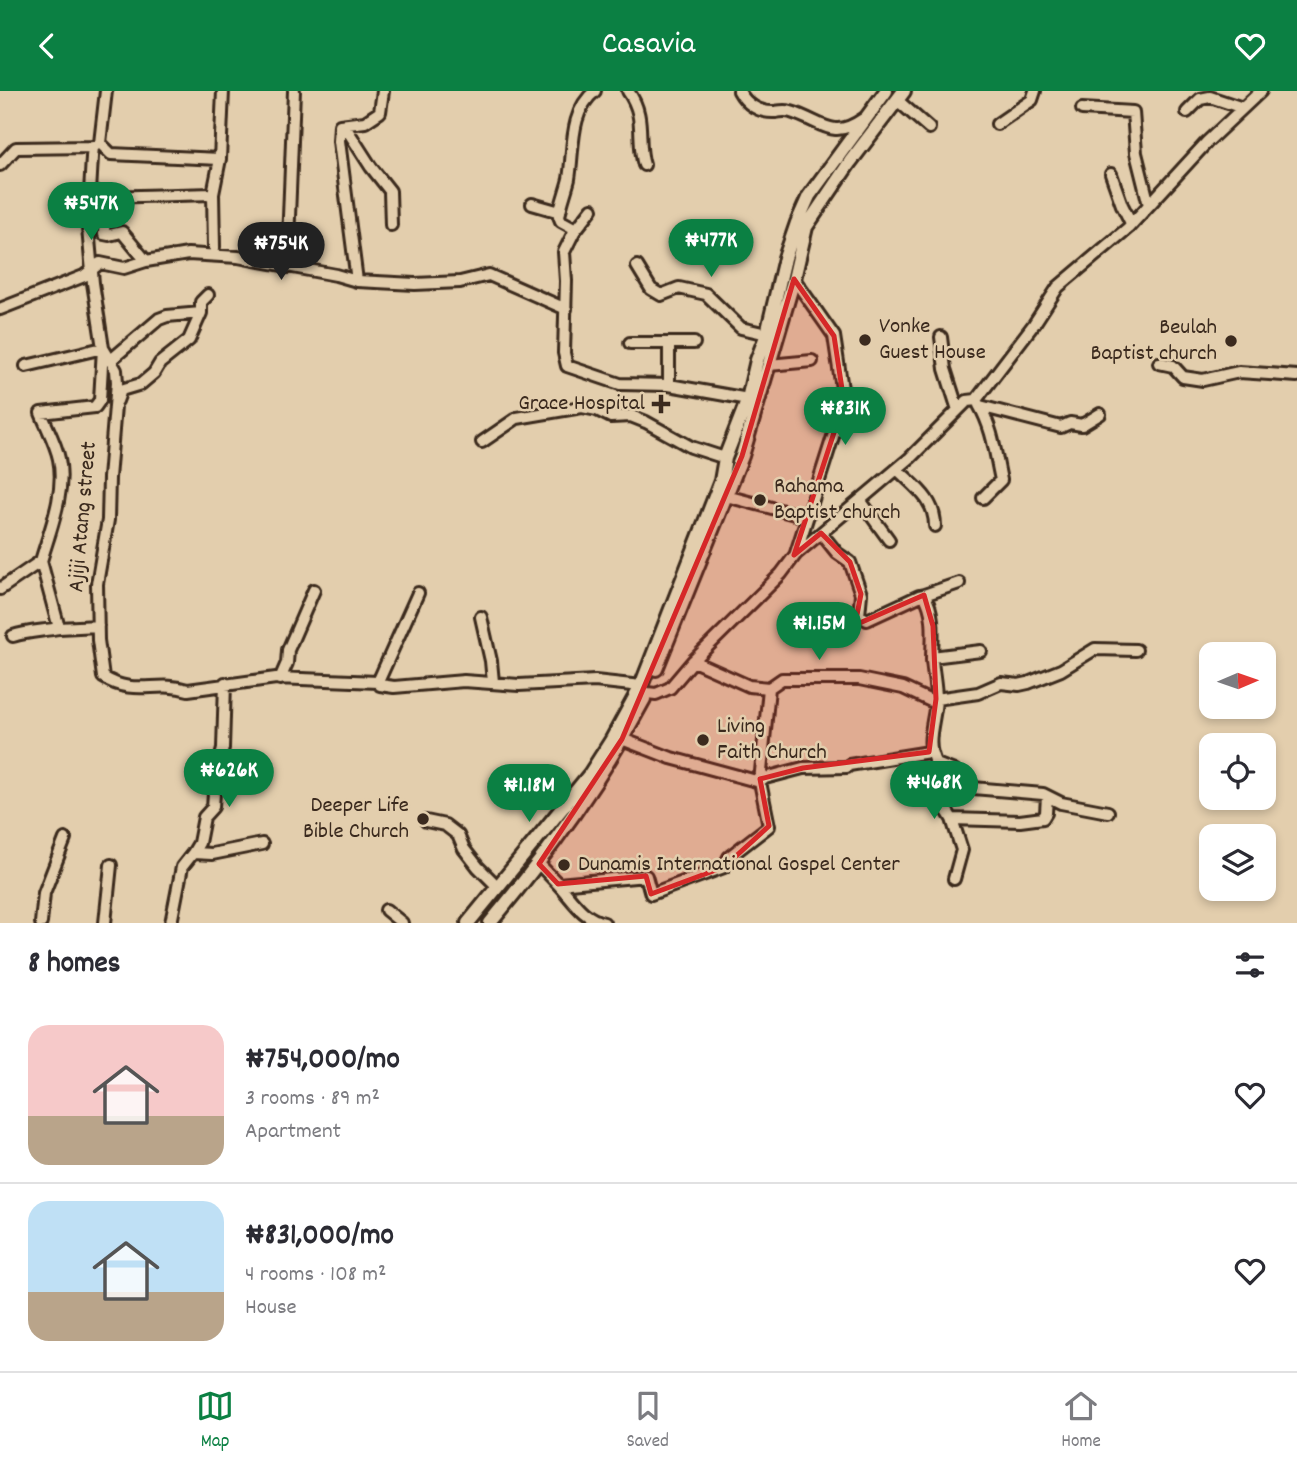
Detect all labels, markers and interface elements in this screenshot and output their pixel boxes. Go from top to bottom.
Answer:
text: Casavia [602,23,695,69]
icon: back [28,27,66,65]
icon: heart [1231,27,1269,65]
pin: ₦547K [42,183,140,242]
text: ₦547K [64,188,118,221]
pin: ₦477K [662,219,760,279]
pin: ₦754K [232,223,330,282]
text: ₦477K [685,225,737,258]
text: ₦754K [254,228,308,261]
place label: Vonke Guest House [879,311,986,370]
place label: Beulah Baptist church [1091,312,1217,371]
marker: Vonke Guest House [857,332,873,348]
marker: Beulah Baptist church [1223,333,1239,349]
pin: ₦831K [796,387,894,447]
place label: Grace Hospital [518,388,646,421]
text: ₦831K [820,393,870,426]
marker: Grace Hospital [651,394,671,414]
street label: Ajiji Atang street [61,440,107,594]
place label: Rahama Baptist church [774,471,900,530]
marker: Rahama Baptist church [752,492,768,508]
pin: ₦1.15M [762,603,876,662]
text: ₦1.15M [792,608,846,641]
north arrow [1199,642,1276,719]
map controls [1199,642,1276,901]
place label: Living Faith Church [717,711,827,770]
marker: Living Faith Church [695,732,711,748]
button: locate [1199,733,1276,810]
pin: ₦626K [180,749,278,809]
text: ₦626K [200,755,258,788]
pin: ₦468K [885,761,983,821]
pin: ₦1.18M [472,765,586,824]
text: ₦468K [906,767,962,800]
text: ₦1.18M [503,770,555,803]
place label: Deeper Life Bible Church [303,790,409,849]
marker: Deeper Life Bible Church [415,811,431,827]
button: layers [1199,824,1276,901]
place label: Dunamis International Gospel Center [578,849,900,882]
marker: Dunamis International Gospel Center [556,857,572,873]
text: 8 homes [28,944,120,987]
icon: filters [1231,946,1269,984]
text: ₦754,000/mo [245,1040,400,1083]
icon: home [84,1053,168,1137]
icon: heart [1231,1076,1269,1114]
text: 3 rooms · 89 m² [245,1083,380,1116]
text: Apartment [245,1116,341,1149]
text: ₦831,000/mo [245,1216,394,1259]
icon: home [84,1229,168,1313]
icon: heart [1231,1252,1269,1290]
text: 4 rooms · 108 m² [245,1259,386,1292]
text: House [245,1292,297,1325]
tab: Map [196,1387,234,1456]
tab: Saved [626,1387,669,1456]
tab: Home [1061,1387,1101,1456]

